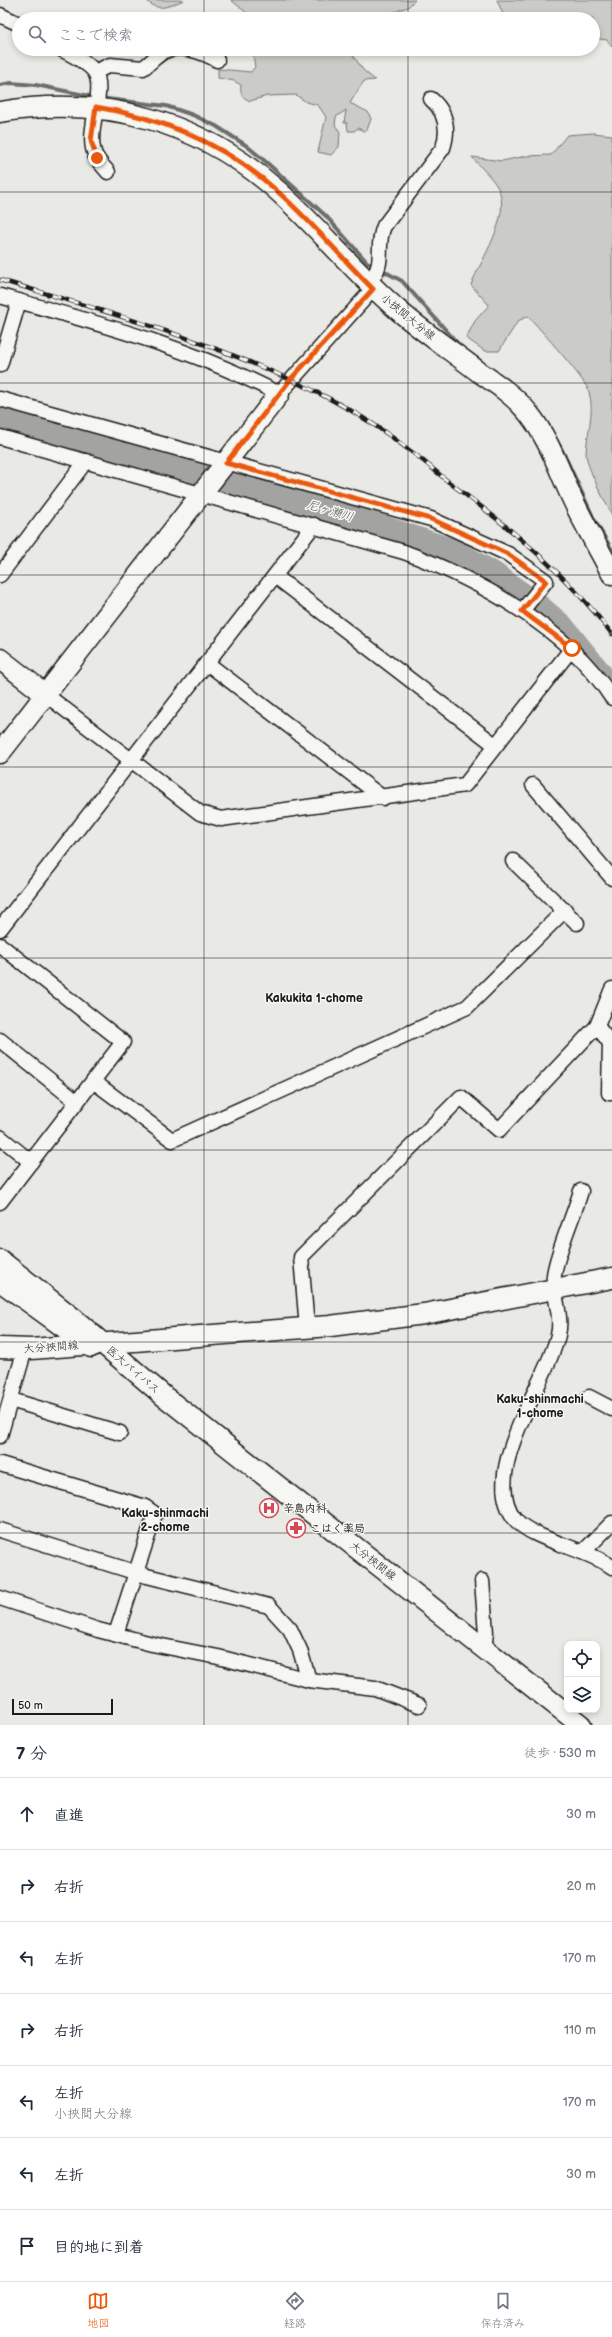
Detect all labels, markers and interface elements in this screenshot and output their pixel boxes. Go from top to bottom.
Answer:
search box [12,12,600,56]
icon: search [26,23,48,45]
text: ここで検索 [58,26,133,45]
route end [88,149,106,167]
street label: 小挾間大分線 [378,291,438,343]
water label: 尼ヶ瀬川 [305,497,355,525]
route start [563,639,581,657]
district label: Kakukita 1-chome [265,991,363,1006]
street label: 大分挾間線 [23,1339,79,1355]
street label: 医大バイパス [104,1344,162,1396]
district label: Kaku-shinmachi 1-chome [496,1392,584,1421]
hospital icon: 辛島内科 [258,1497,280,1519]
place label: 辛島内科 [283,1502,327,1515]
district label: Kaku-shinmachi 2-chome [121,1506,209,1535]
pharmacy icon: こはく薬局 [285,1517,307,1539]
place label: こはく薬局 [310,1522,365,1535]
street label: 大分挾間線 [347,1539,399,1583]
map controls [564,1641,600,1713]
button: locate [564,1641,600,1677]
button: layers [564,1677,600,1713]
scale bar [12,1697,113,1716]
text: 50 m [18,1699,43,1712]
text: 7 分 [16,1744,47,1764]
text: 徒歩 · 530 m [524,1745,596,1761]
icon: ahead [16,1803,38,1825]
text: 直進 [54,1806,84,1825]
text: 30 m [566,1806,596,1822]
icon: right [16,1875,38,1897]
text: 右折 [54,1878,84,1897]
text: 20 m [566,1878,596,1894]
icon: left [16,1947,38,1969]
text: 左折 [54,1950,84,1969]
text: 170 m [563,1950,596,1966]
icon: right [16,2019,38,2041]
text: 右折 [54,2022,84,2041]
text: 110 m [564,2022,596,2038]
text: 左折 [54,2084,84,2103]
icon: left [16,2091,38,2113]
text: 170 m [563,2094,596,2110]
text: 小挾間大分線 [54,2106,132,2122]
icon: left [16,2163,38,2185]
text: 左折 [54,2166,84,2185]
text: 30 m [566,2166,596,2182]
icon: arrive [16,2235,38,2257]
text: 目的地に到着 [54,2238,144,2257]
tab: 地図 [87,2290,109,2330]
tab: 経路 [284,2290,306,2330]
tab: 保存済み [481,2290,525,2330]

